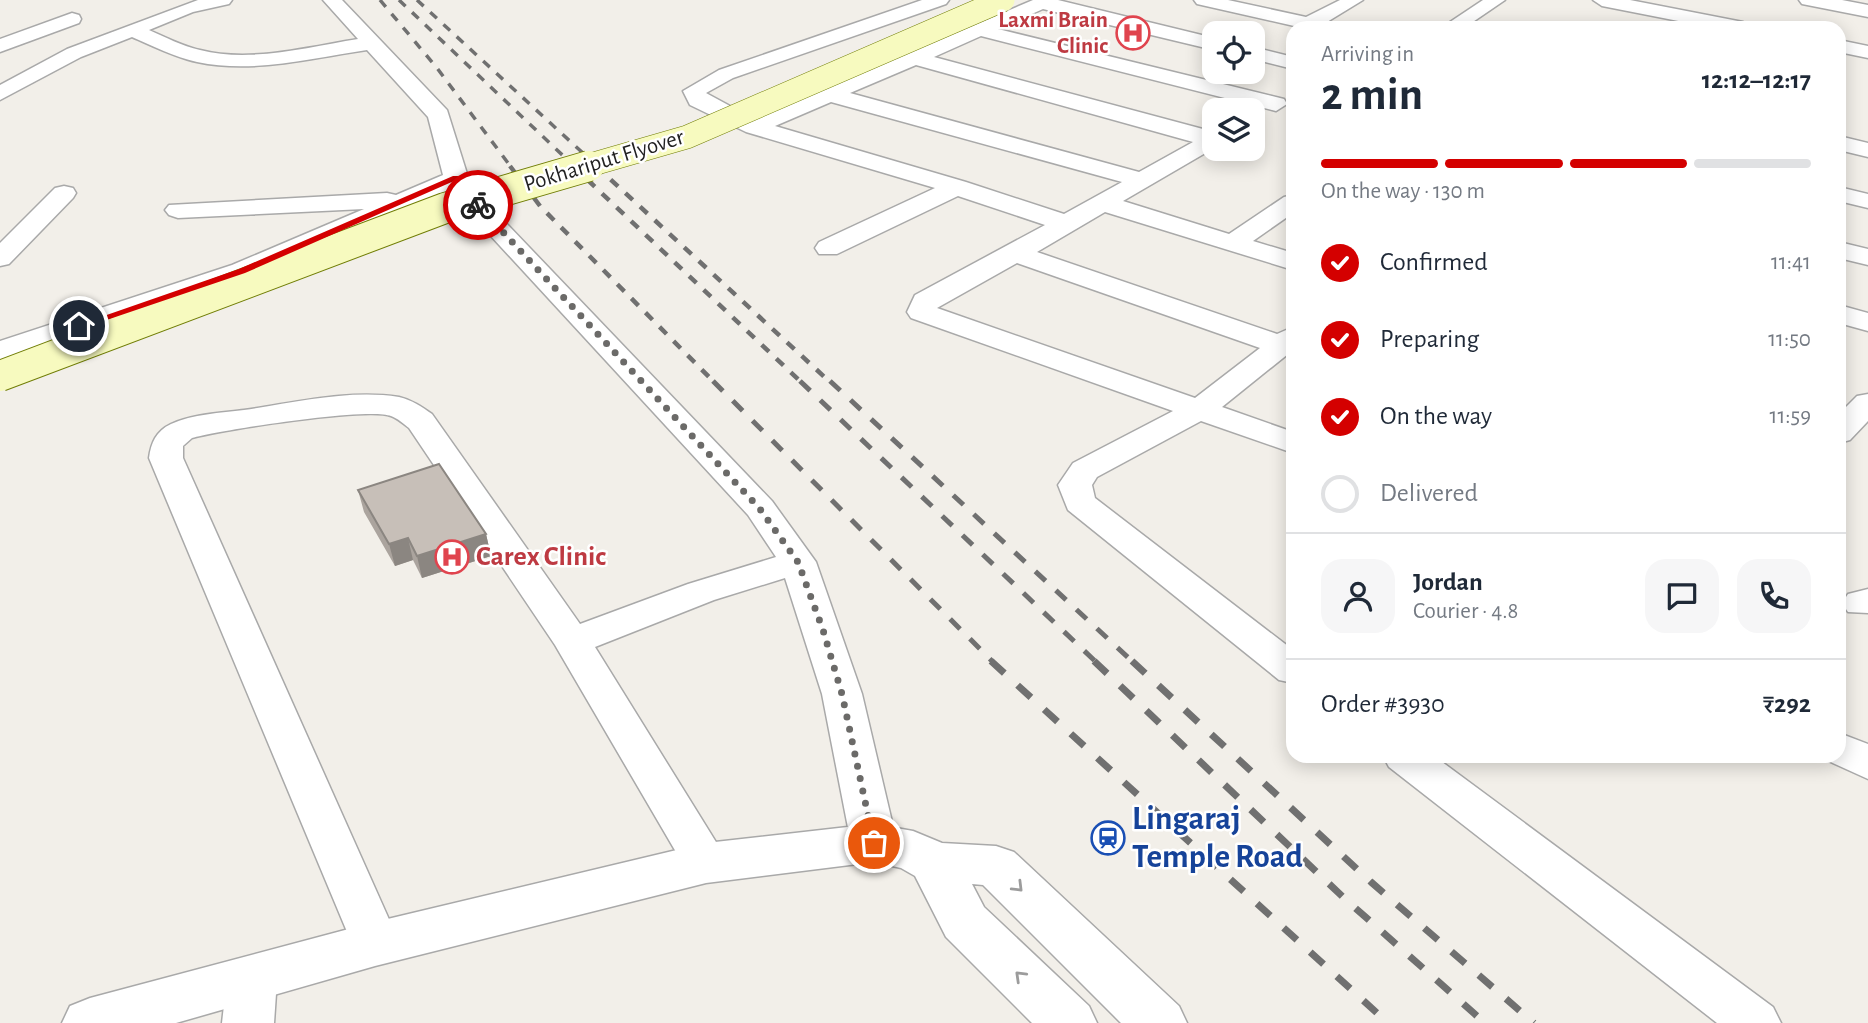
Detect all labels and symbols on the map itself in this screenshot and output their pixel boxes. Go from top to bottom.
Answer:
place label: Laxmi Brain Clinic [998,9,1108,58]
hospital icon: Laxmi Brain Clinic [1114,14,1152,52]
street label: Pokhariput Flyover [521,126,687,196]
courier [443,170,513,240]
pin [49,296,109,356]
hospital icon: Carex Clinic [433,538,471,576]
place label: Carex Clinic [476,543,606,571]
place label: Lingaraj Temple Road [1132,803,1303,874]
pin [844,813,904,873]
station icon: Lingaraj Temple Road [1089,819,1127,857]
one-way arrow [1010,879,1022,891]
one-way arrow [1015,971,1028,984]

